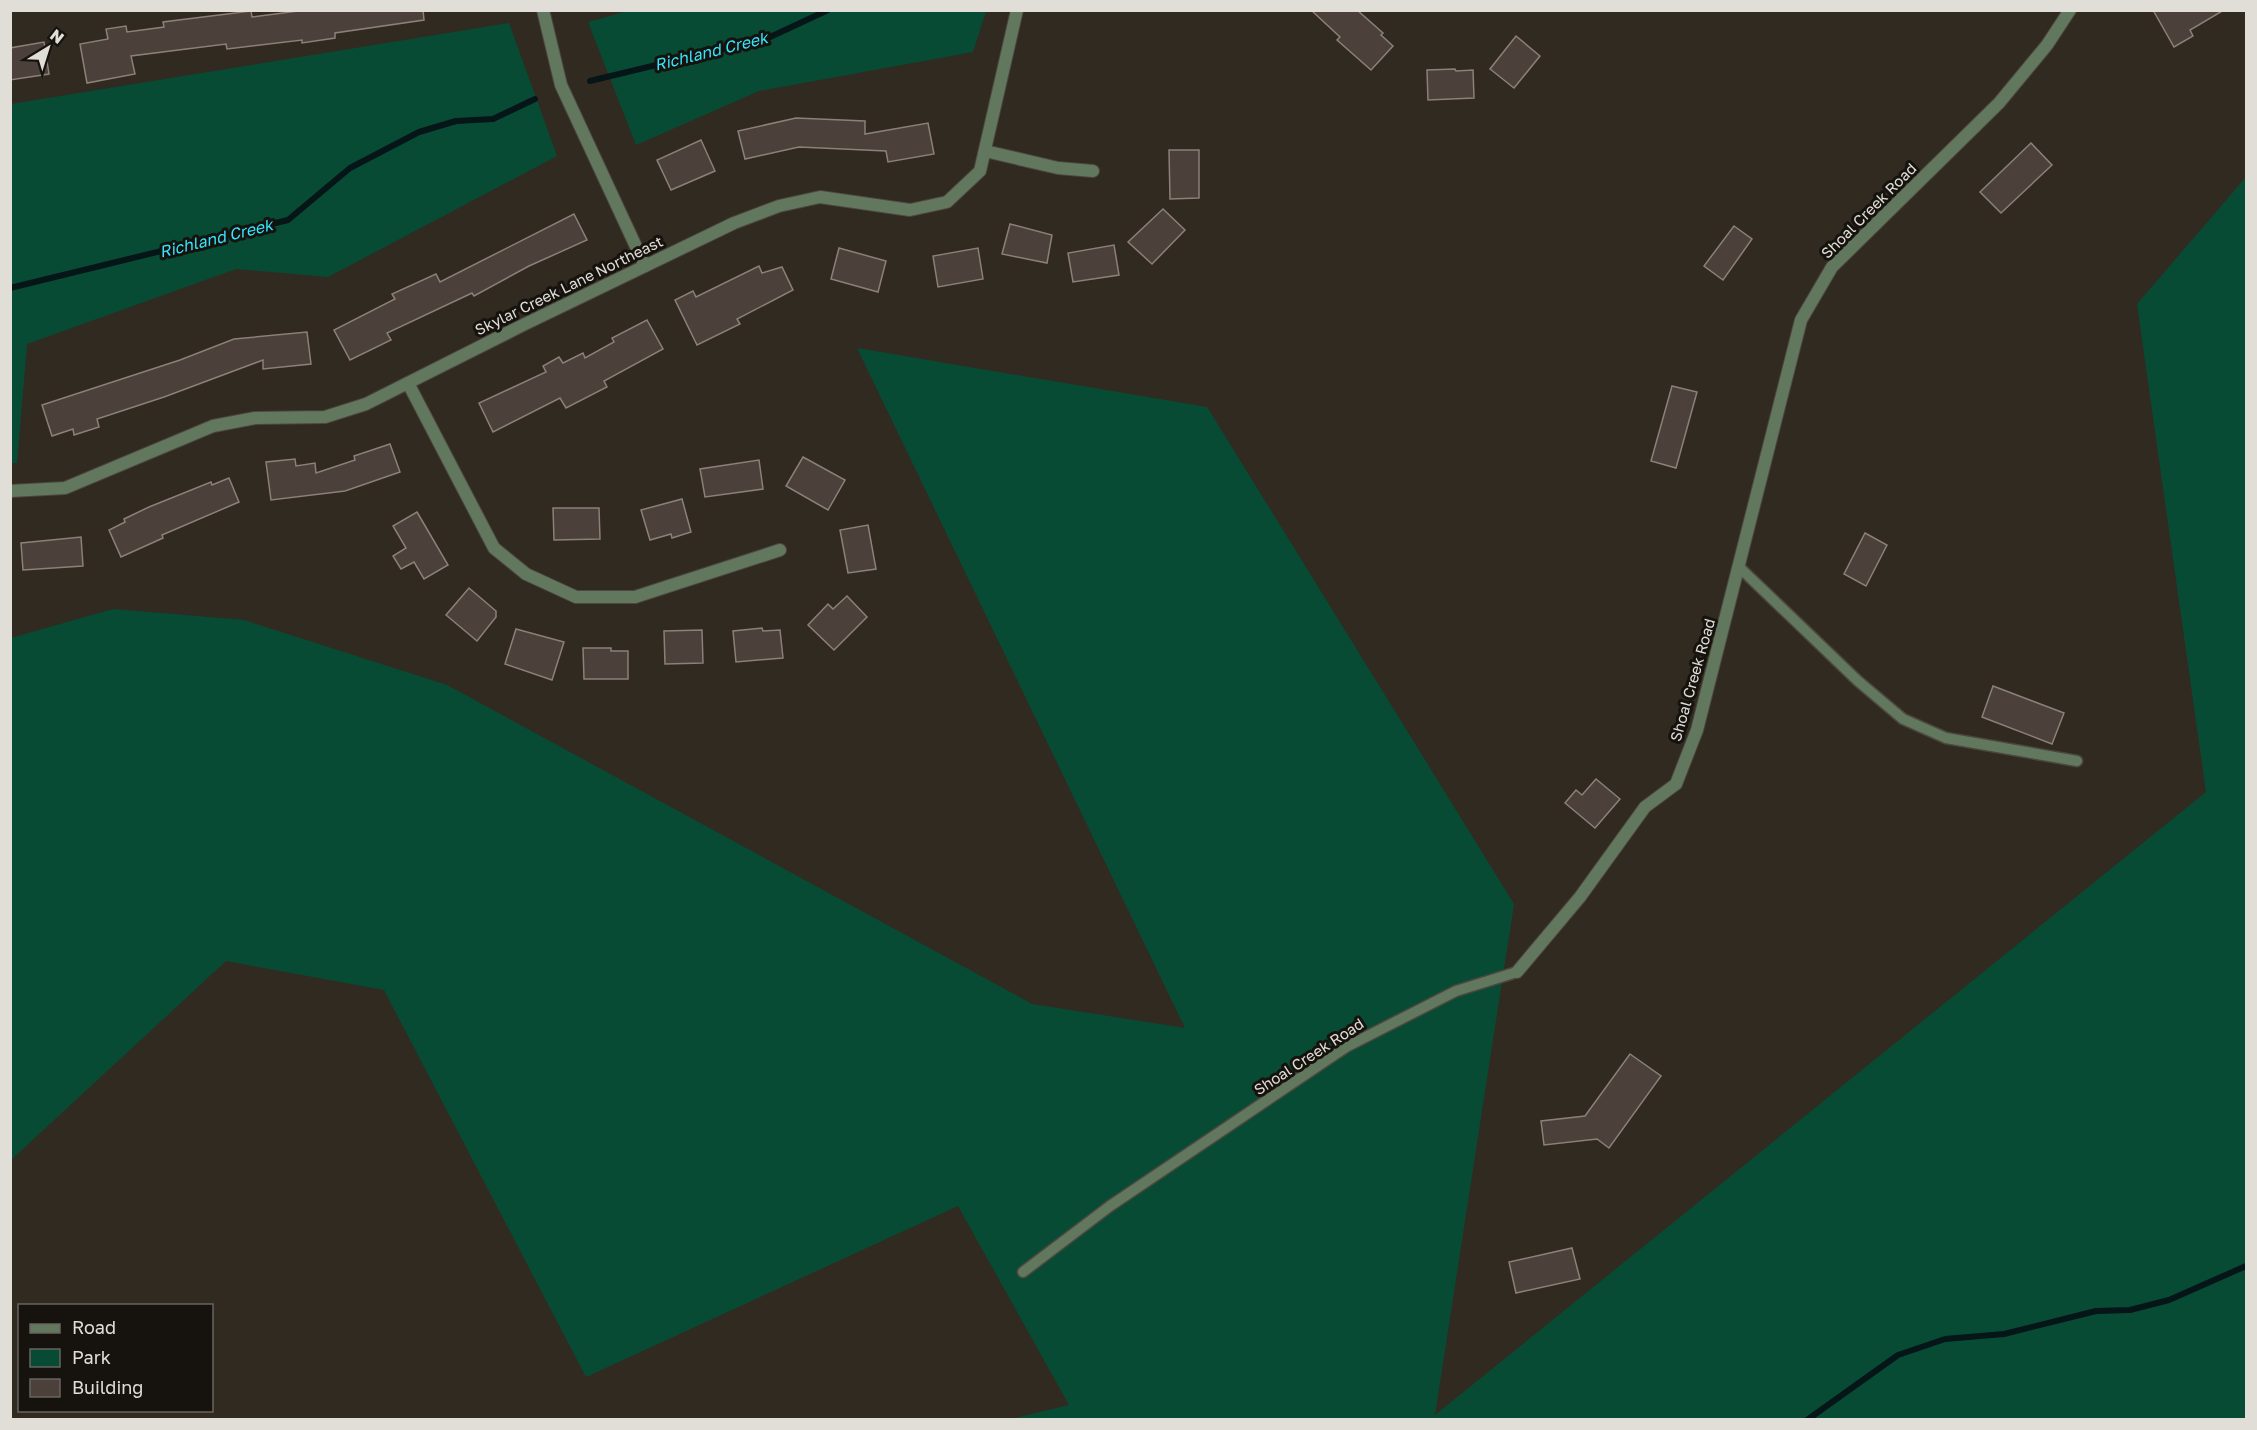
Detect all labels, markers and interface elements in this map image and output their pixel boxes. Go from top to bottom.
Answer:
north arrow [18,18,78,78]
text: N [46,25,68,48]
water label: Richland Creek [652,27,772,75]
street label: Shoal Creek Road [1817,159,1920,262]
water label: Richland Creek [157,214,277,262]
street label: Skylar Creek Lane Northeast [472,232,665,339]
street label: Shoal Creek Road [1666,616,1718,743]
street label: Shoal Creek Road [1250,1014,1367,1098]
legend [18,1304,213,1412]
text: Road [72,1316,116,1338]
text: Park [72,1346,111,1368]
text: Building [72,1376,143,1398]

